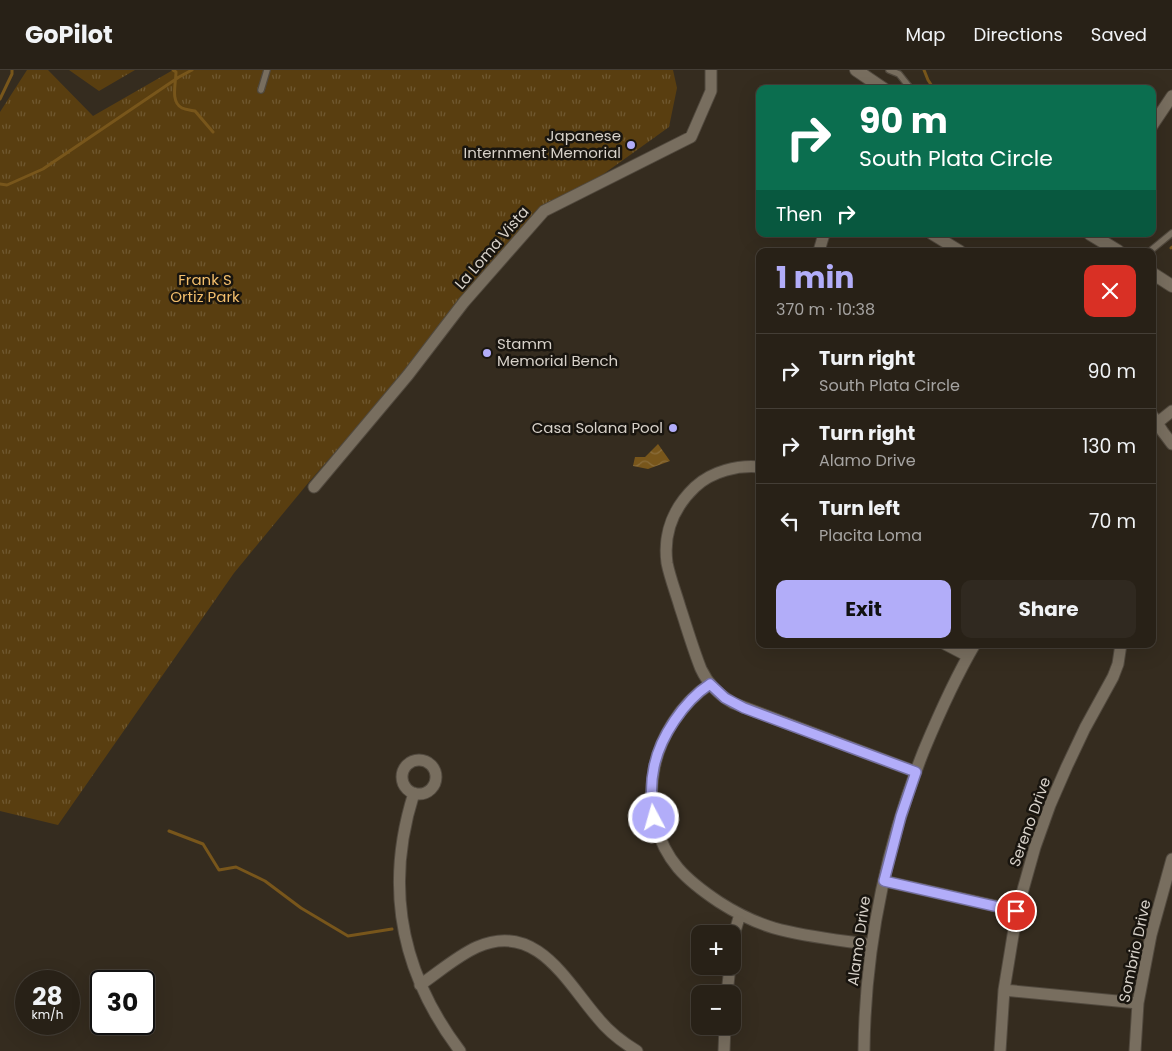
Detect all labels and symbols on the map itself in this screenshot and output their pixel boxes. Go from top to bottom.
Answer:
place label: Japanese Internment Memorial [464,125,621,163]
marker: Japanese Internment Memorial [625,139,637,151]
street label: La Loma Vista [450,202,534,294]
park label: Frank S Ortiz Park [170,269,240,307]
place label: Stamm Memorial Bench [497,333,618,371]
marker: Stamm Memorial Bench [481,347,493,359]
place label: Casa Solana Pool [532,417,663,438]
marker: Casa Solana Pool [667,422,679,434]
street label: Sereno Drive [1004,774,1055,869]
position arrow [627,791,679,843]
pin [995,890,1037,932]
street label: Alamo Drive [842,895,875,987]
street label: Sombrio Drive [1113,898,1156,1004]
speed limit sign: 30 [90,970,155,1035]

